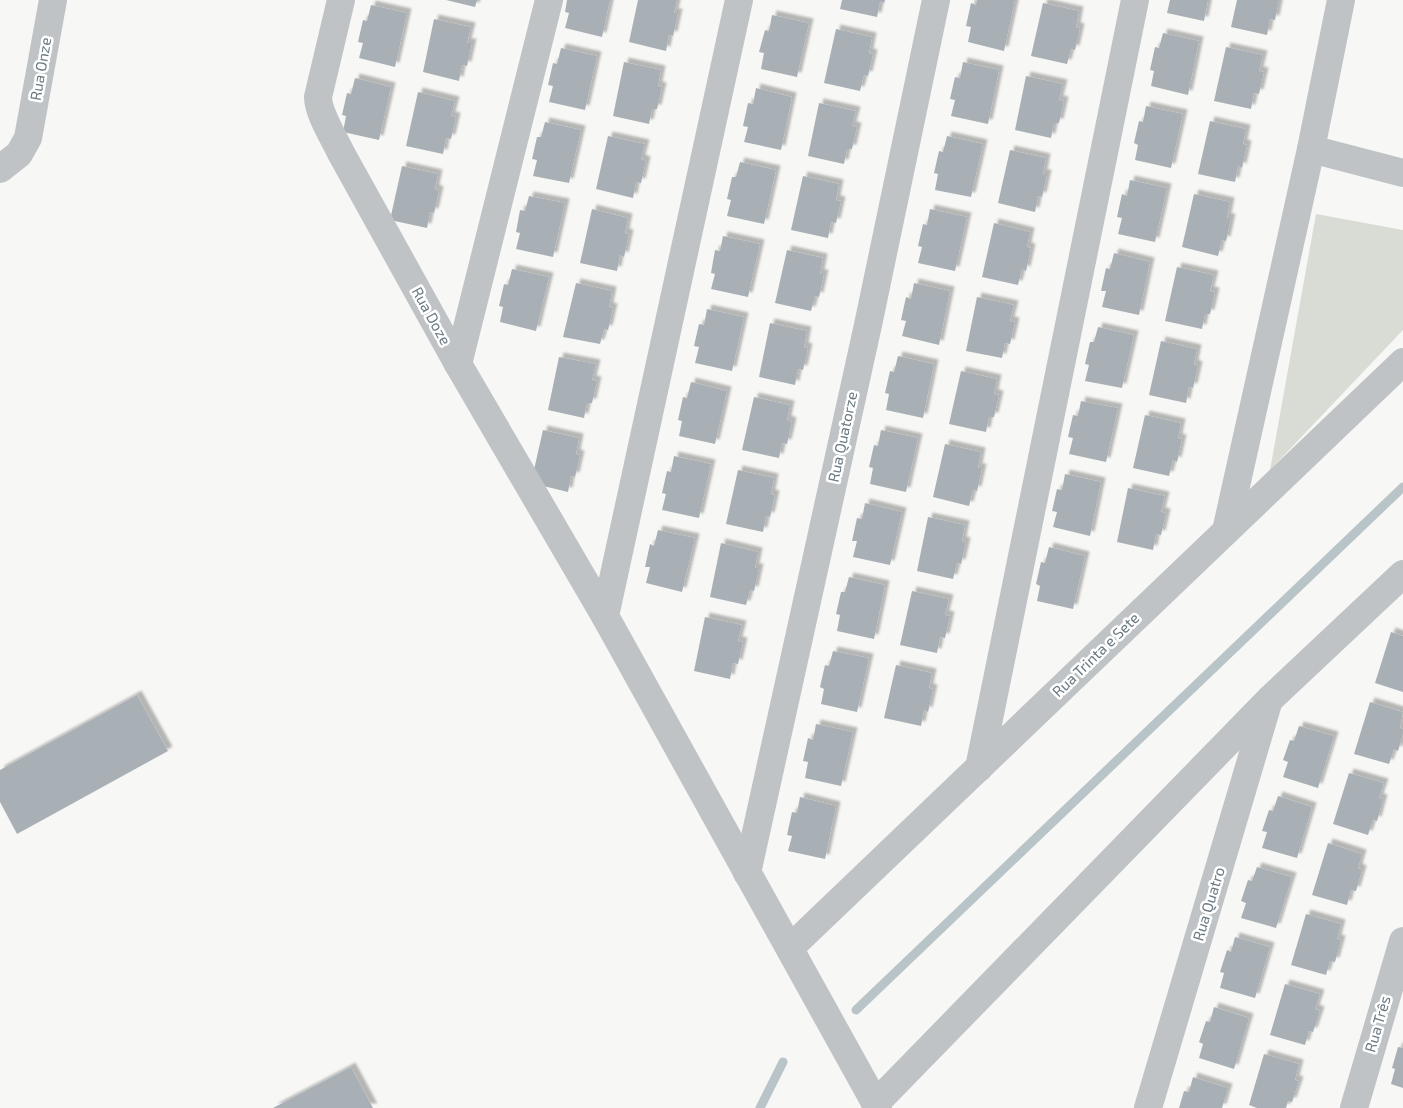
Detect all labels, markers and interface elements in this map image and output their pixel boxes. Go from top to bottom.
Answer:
street label: Rua Onze [26,36,54,102]
street label: Rua Doze [409,283,455,348]
street label: Rua Quatorze [824,390,861,484]
street label: Rua Trinta e Sete [1048,608,1142,700]
street label: Rua Quatro [1188,865,1229,943]
street label: Rua Três [1360,993,1394,1054]

